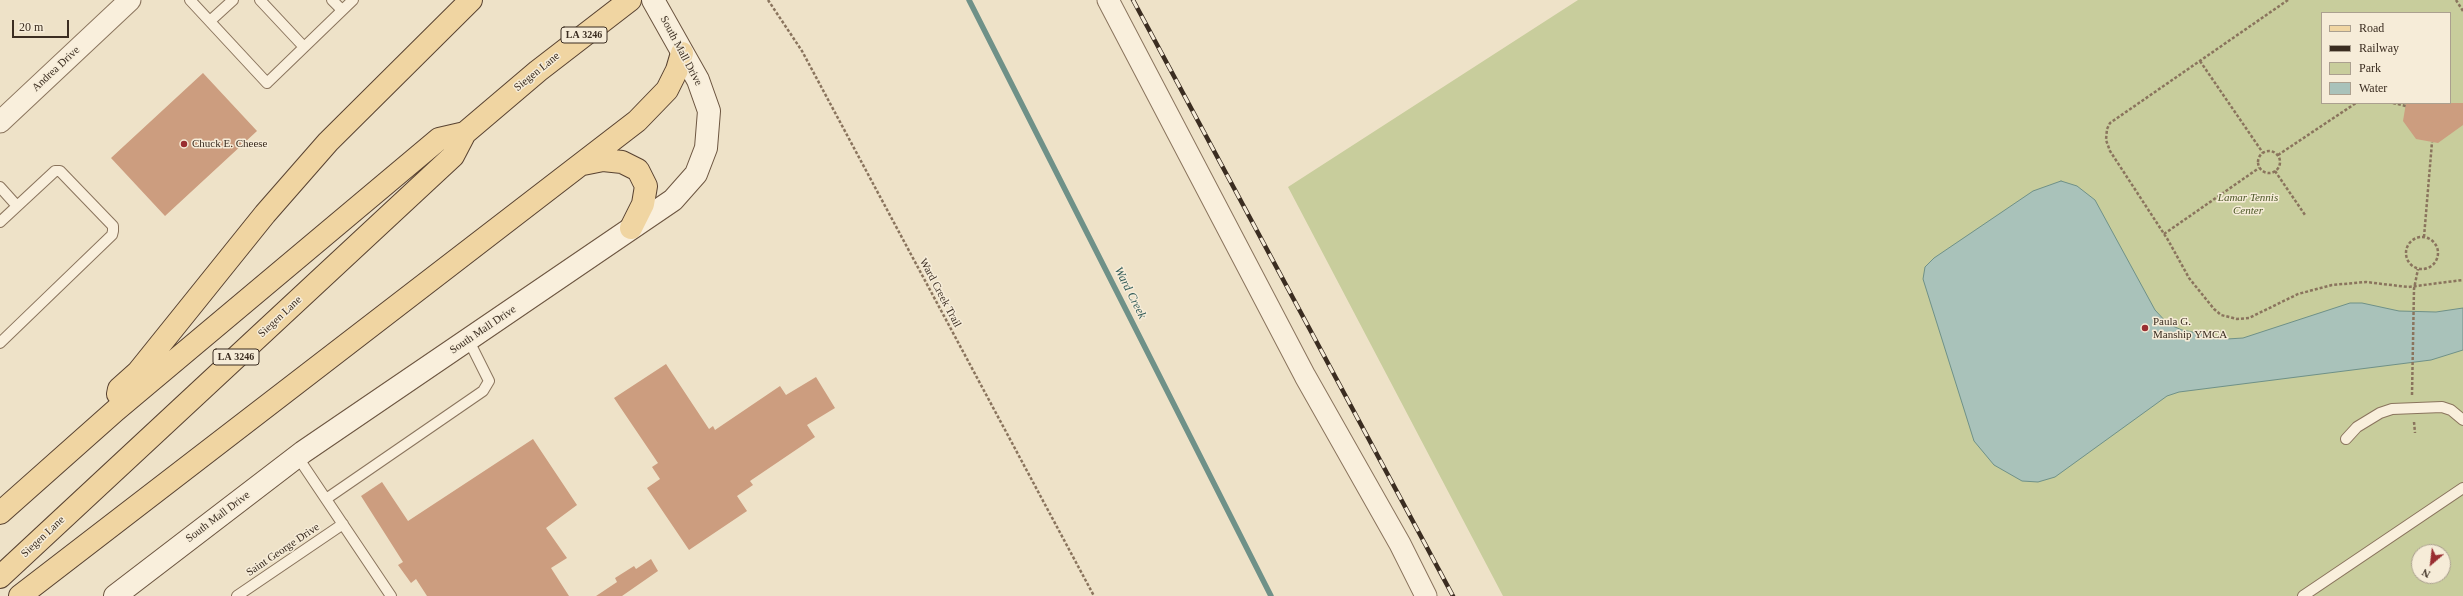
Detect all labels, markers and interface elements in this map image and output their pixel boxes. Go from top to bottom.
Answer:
scale bar [14,12,71,38]
legend [2321,12,2451,104]
street label: South Mall Drive [657,14,705,88]
text: 20 m [19,20,43,34]
text: Road [2359,21,2384,35]
road number: LA 3246 [561,27,607,43]
text: Railway [2359,41,2399,55]
street label: Andrea Drive [29,44,83,94]
street label: Siegen Lane [512,50,562,94]
text: Park [2359,61,2381,75]
text: Water [2359,81,2387,95]
place label: Chuck E. Cheese [192,137,267,151]
marker: Chuck E. Cheese [179,139,189,149]
park label: Lamar Tennis Center [2218,191,2278,217]
street label: Ward Creek Trail [916,256,964,330]
water label: Ward Creek [1111,265,1149,321]
street label: Siegen Lane [256,294,304,340]
street label: South Mall Drive [447,303,519,357]
place label: Paula G. Manship YMCA [2153,315,2227,341]
marker: Paula G. Manship YMCA [2140,323,2150,333]
road number: LA 3246 [213,349,259,365]
street label: South Mall Drive [183,489,253,545]
street label: Siegen Lane [19,514,67,560]
street label: Saint George Drive [244,521,322,579]
north arrow [2411,544,2451,584]
text: N [2420,567,2432,581]

